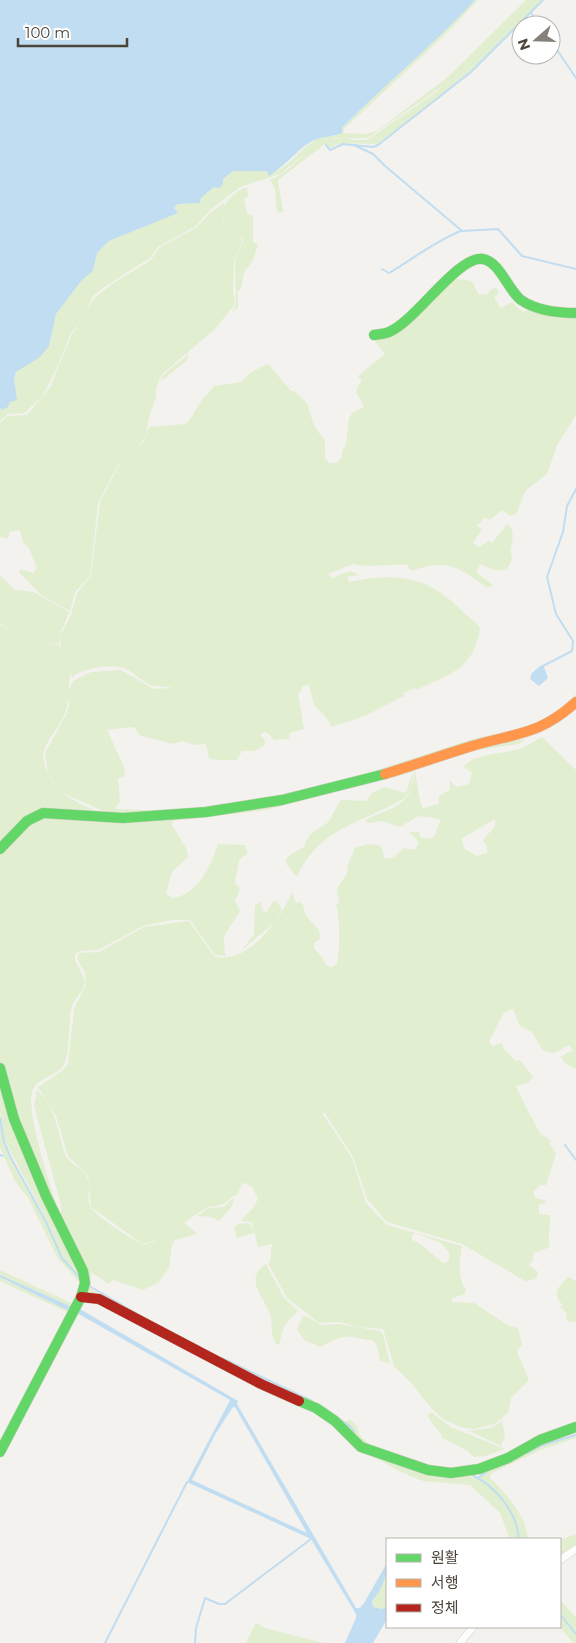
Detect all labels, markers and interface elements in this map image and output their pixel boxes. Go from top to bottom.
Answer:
scale bar [18,15,126,47]
north arrow [511,15,561,65]
text: 100 m [25,23,70,42]
text: N [513,36,534,53]
legend [386,1538,561,1628]
text: 원활 [431,1548,459,1567]
text: 서행 [431,1573,459,1592]
text: 정체 [431,1598,459,1617]

